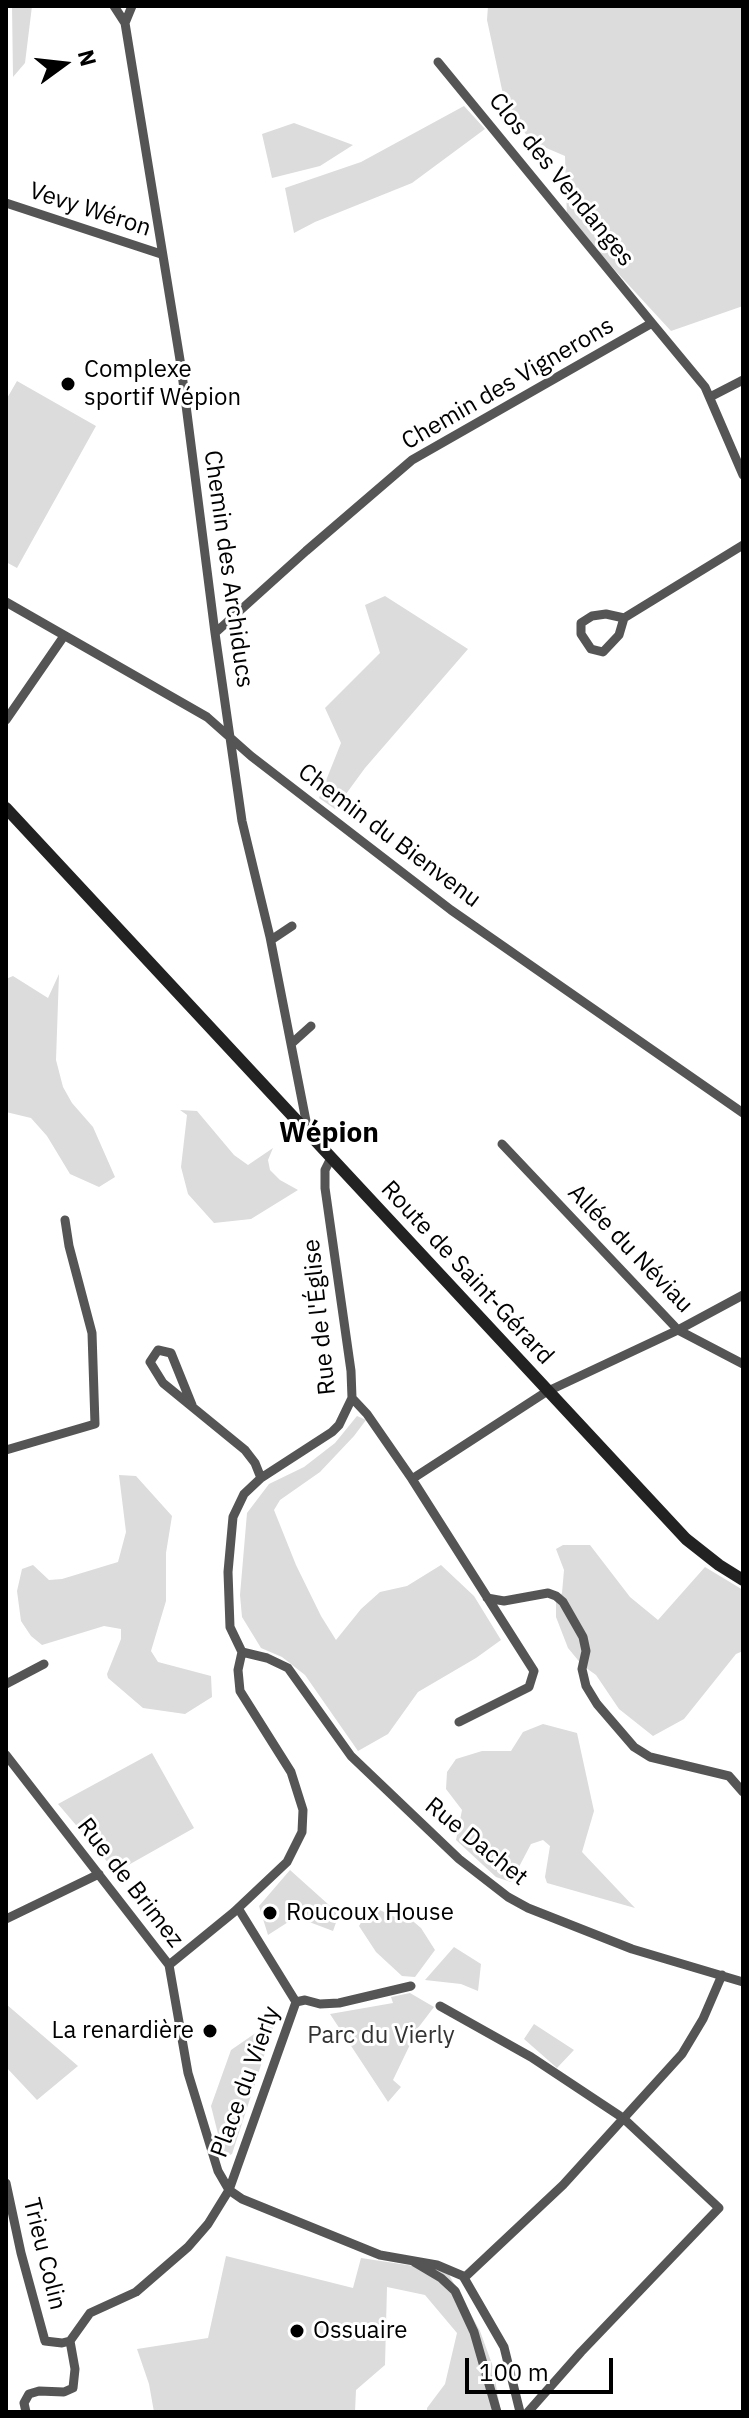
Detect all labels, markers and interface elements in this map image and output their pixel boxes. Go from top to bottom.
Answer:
north arrow [24,24,104,104]
text: N [72,46,104,69]
street label: Clos des Vendanges [482,87,640,273]
street label: Vevy Wéron [25,177,155,243]
street label: Chemin des Vignerons [397,312,619,456]
place label: Complexe sportif Wépion [84,356,241,412]
marker: Complexe sportif Wépion [59,375,77,393]
street label: Chemin des Archiducs [197,448,259,690]
street label: Chemin du Bienvenu [292,758,486,914]
district label: Wépion [279,1117,379,1151]
street label: Route de Saint-Gérard [375,1175,559,1371]
street label: Allée du Néviau [561,1179,699,1319]
street label: Rue de l'Église [297,1237,343,1397]
street label: Rue Dachet [419,1792,533,1892]
street label: Rue de Brimez [71,1813,189,1953]
place label: Roucoux House [286,1899,454,1927]
marker: Roucoux House [261,1904,279,1922]
street label: Place du Vierly [205,2002,287,2162]
place label: La renardière [52,2017,194,2045]
marker: La renardière [201,2022,219,2040]
park label: Parc du Vierly [307,2022,455,2050]
street label: Trieu Colin [16,2195,72,2313]
place label: Ossuaire [313,2317,408,2345]
marker: Ossuaire [288,2322,306,2340]
scale bar [469,2342,617,2392]
text: 100 m [479,2356,549,2388]

